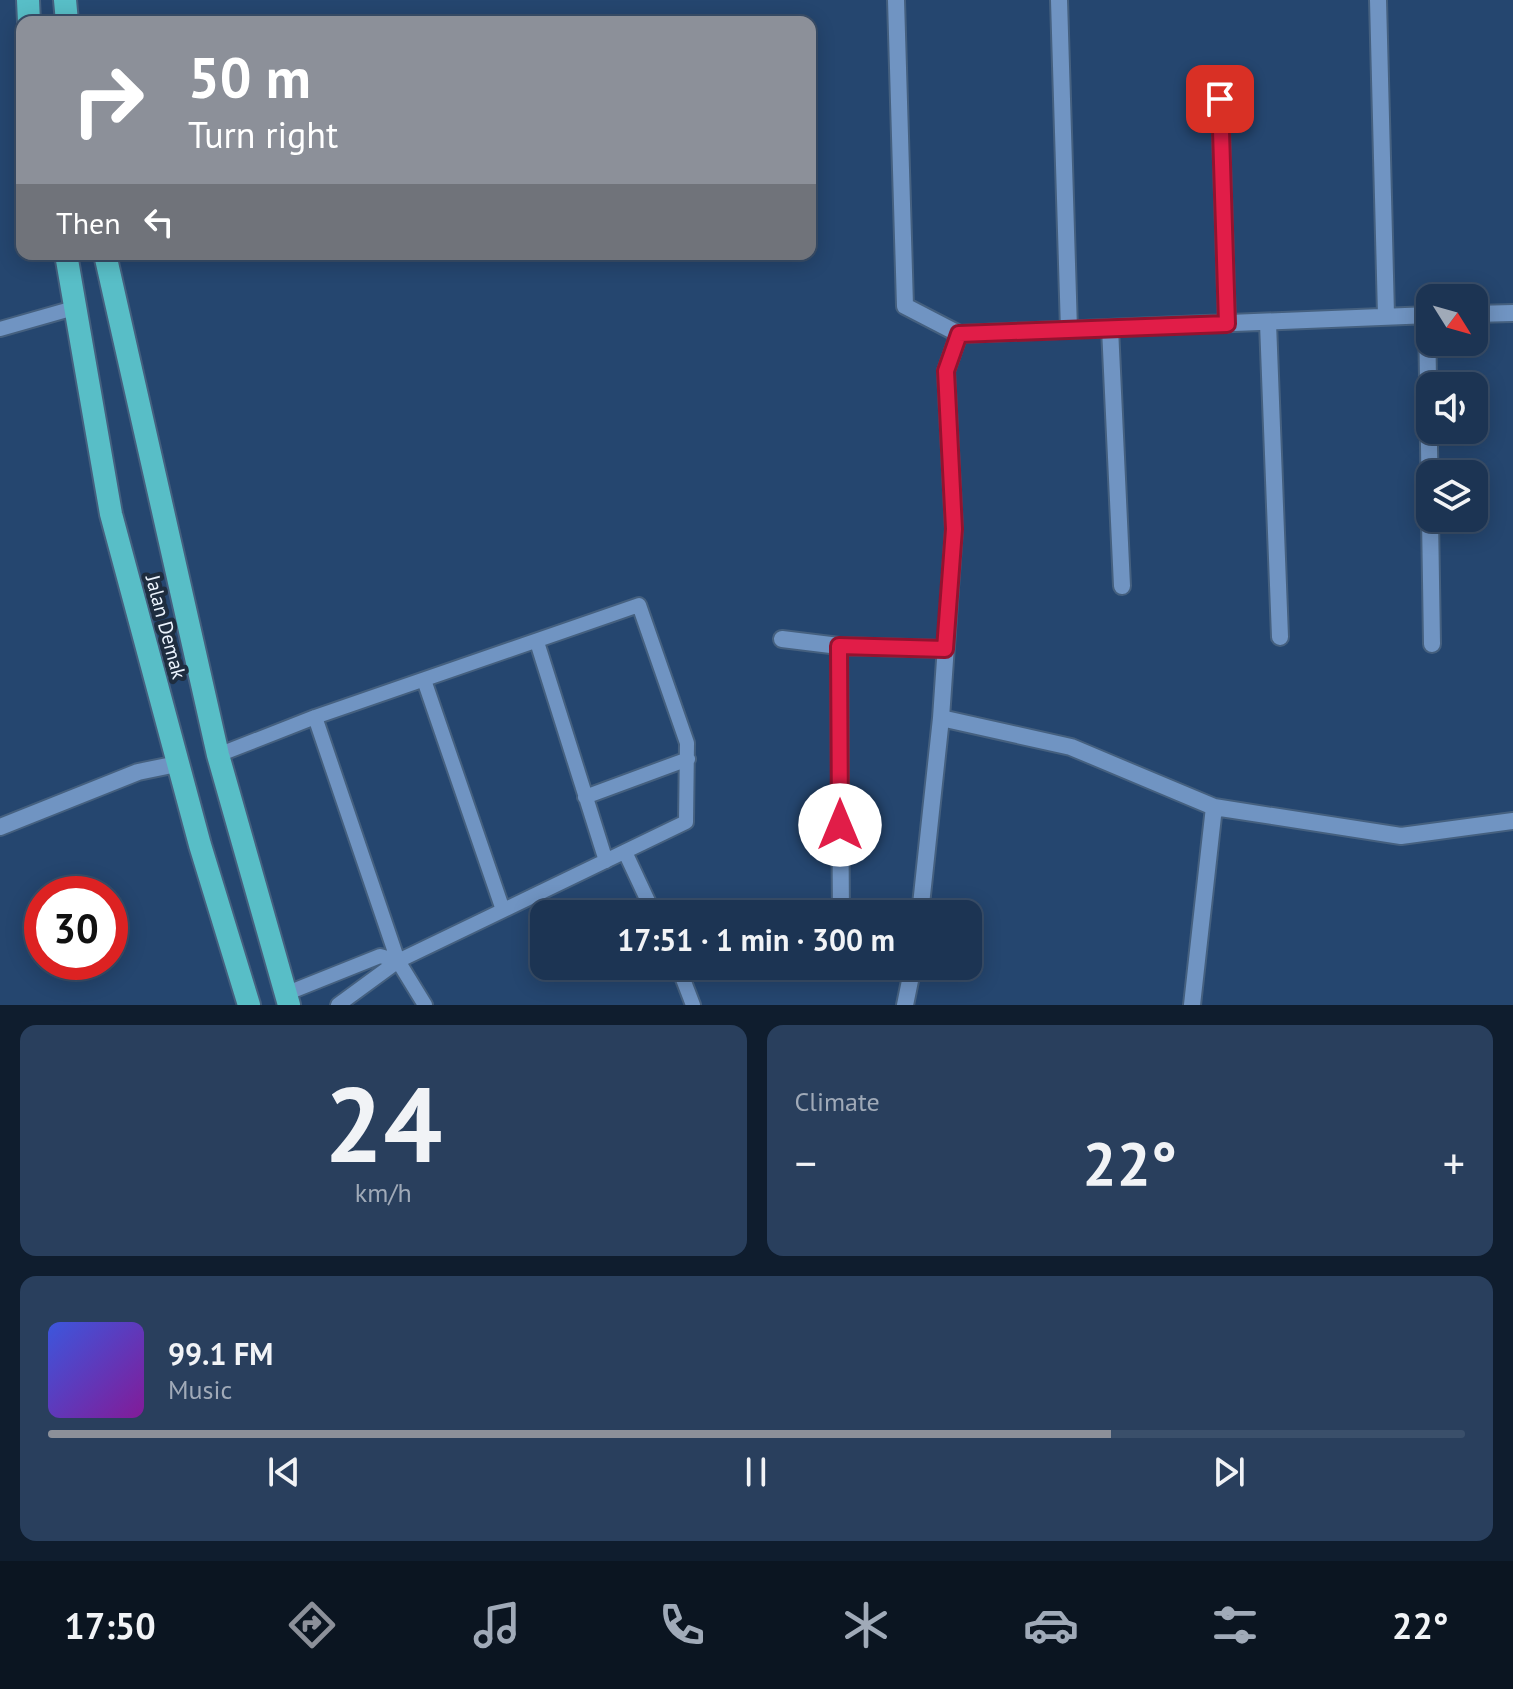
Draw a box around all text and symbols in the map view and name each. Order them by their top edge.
text: 50 m [188,41,311,113]
icon: right [56,48,160,152]
pin [1186,65,1254,133]
icon: arrive [1198,77,1242,121]
text: Turn right [188,111,338,158]
icon: left [137,200,181,244]
text: Then [56,203,121,242]
north arrow [1416,284,1488,356]
map controls [1416,284,1488,532]
button: sound [1416,372,1488,444]
button: layers [1416,460,1488,532]
street label: Jalan Demak [139,571,192,682]
position arrow [798,783,882,867]
speed limit sign: 30 [24,876,128,980]
text: 17:51 · 1 min · 300 m [617,920,895,959]
text: 24 [324,1056,442,1191]
text: Climate [795,1085,880,1118]
text: 22° [1083,1124,1177,1202]
text: − [795,1134,817,1191]
text: + [1443,1134,1465,1191]
text: km/h [355,1176,412,1209]
text: 99.1 FM [168,1334,273,1373]
text: Music [168,1373,232,1406]
icon: previous [262,1450,306,1494]
icon: pause [734,1450,778,1494]
icon: next [1207,1450,1251,1494]
icon: directions [284,1597,340,1653]
icon: music [469,1597,525,1653]
icon: phone [654,1597,710,1653]
icon: climate [838,1597,894,1653]
icon: car [1023,1597,1079,1653]
icon: filters [1207,1597,1263,1653]
text: 17:50 [64,1602,156,1649]
text: 22° [1392,1602,1449,1649]

